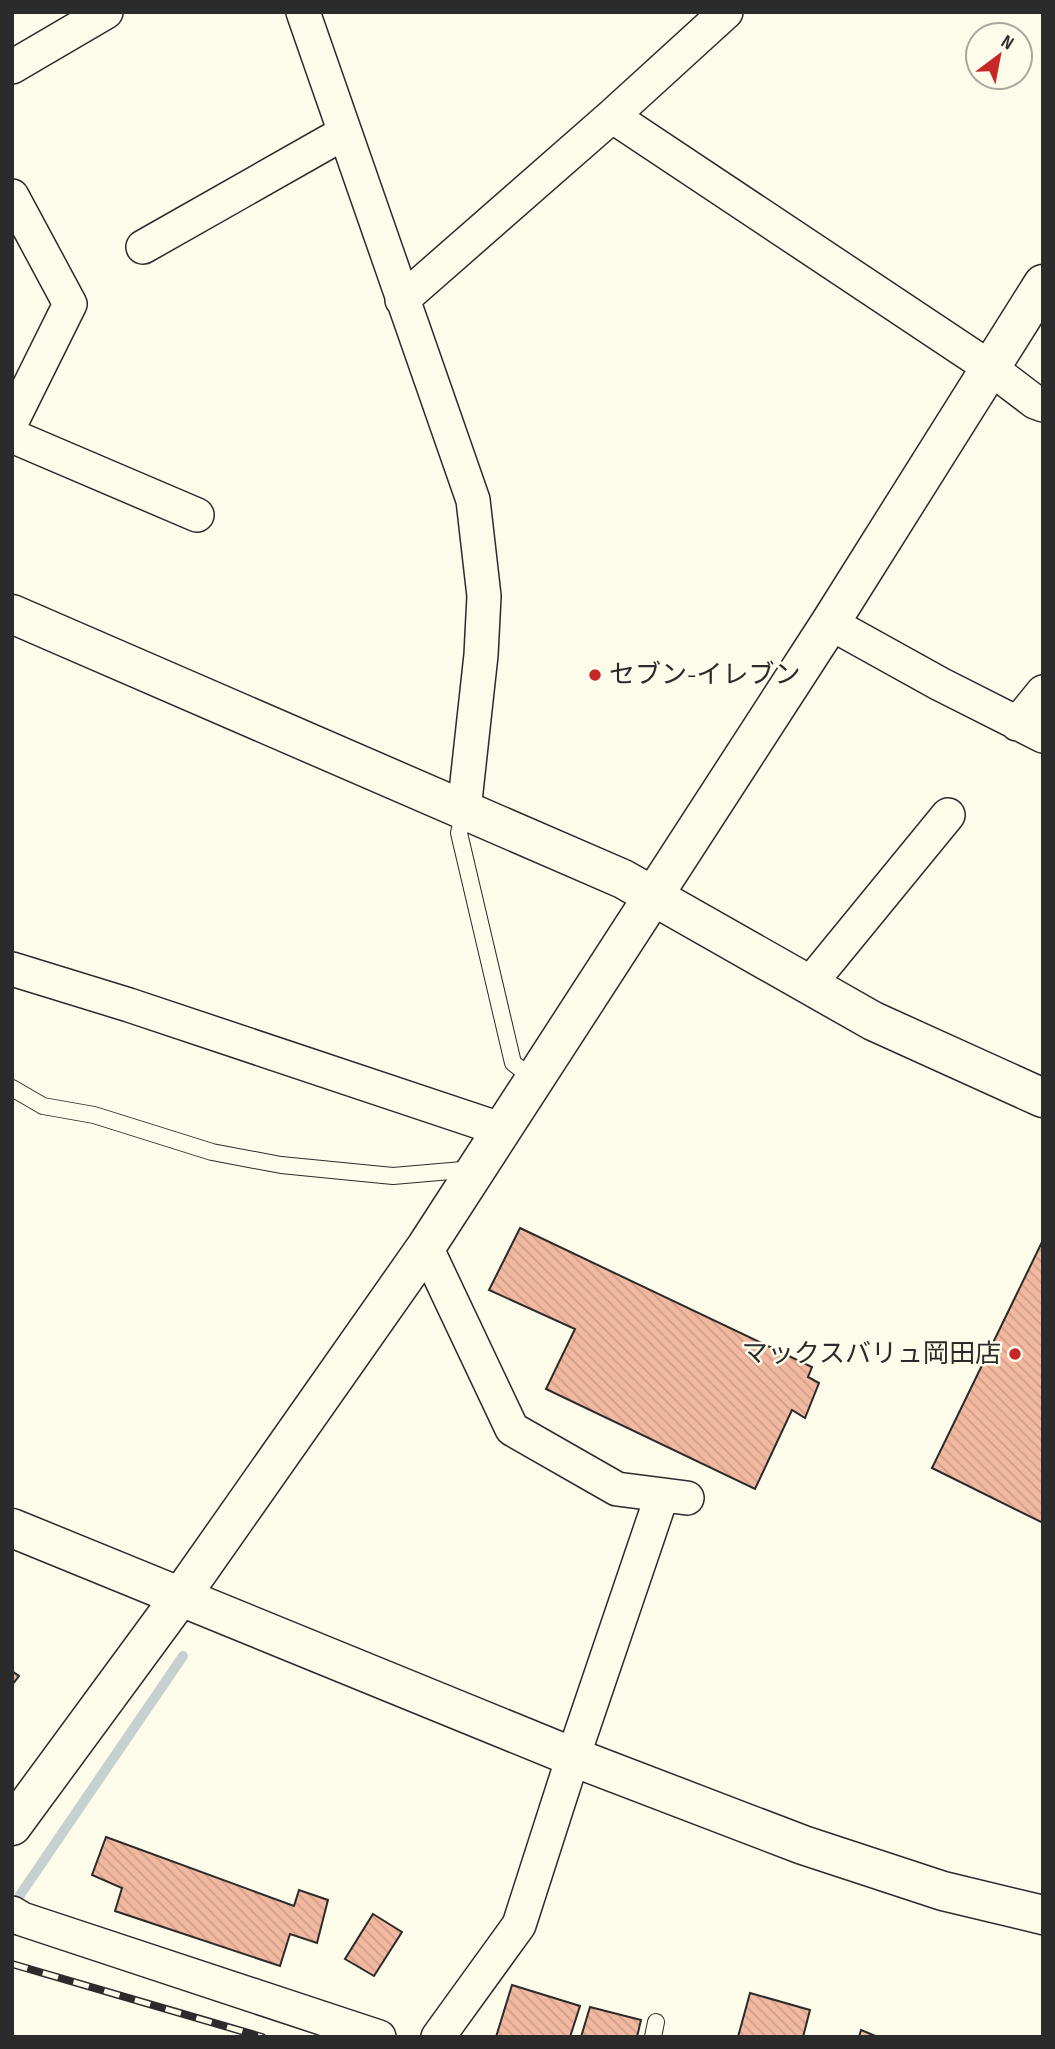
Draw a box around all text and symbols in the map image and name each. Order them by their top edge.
north arrow [964,21,1034,91]
text: N [997,30,1018,55]
place label: セブン-イレブン [609,660,801,691]
marker: セブン-イレブン [587,667,603,683]
place label: マックスバリュ岡田店 [742,1339,1001,1370]
marker: マックスバリュ岡田店 [1007,1346,1023,1362]

